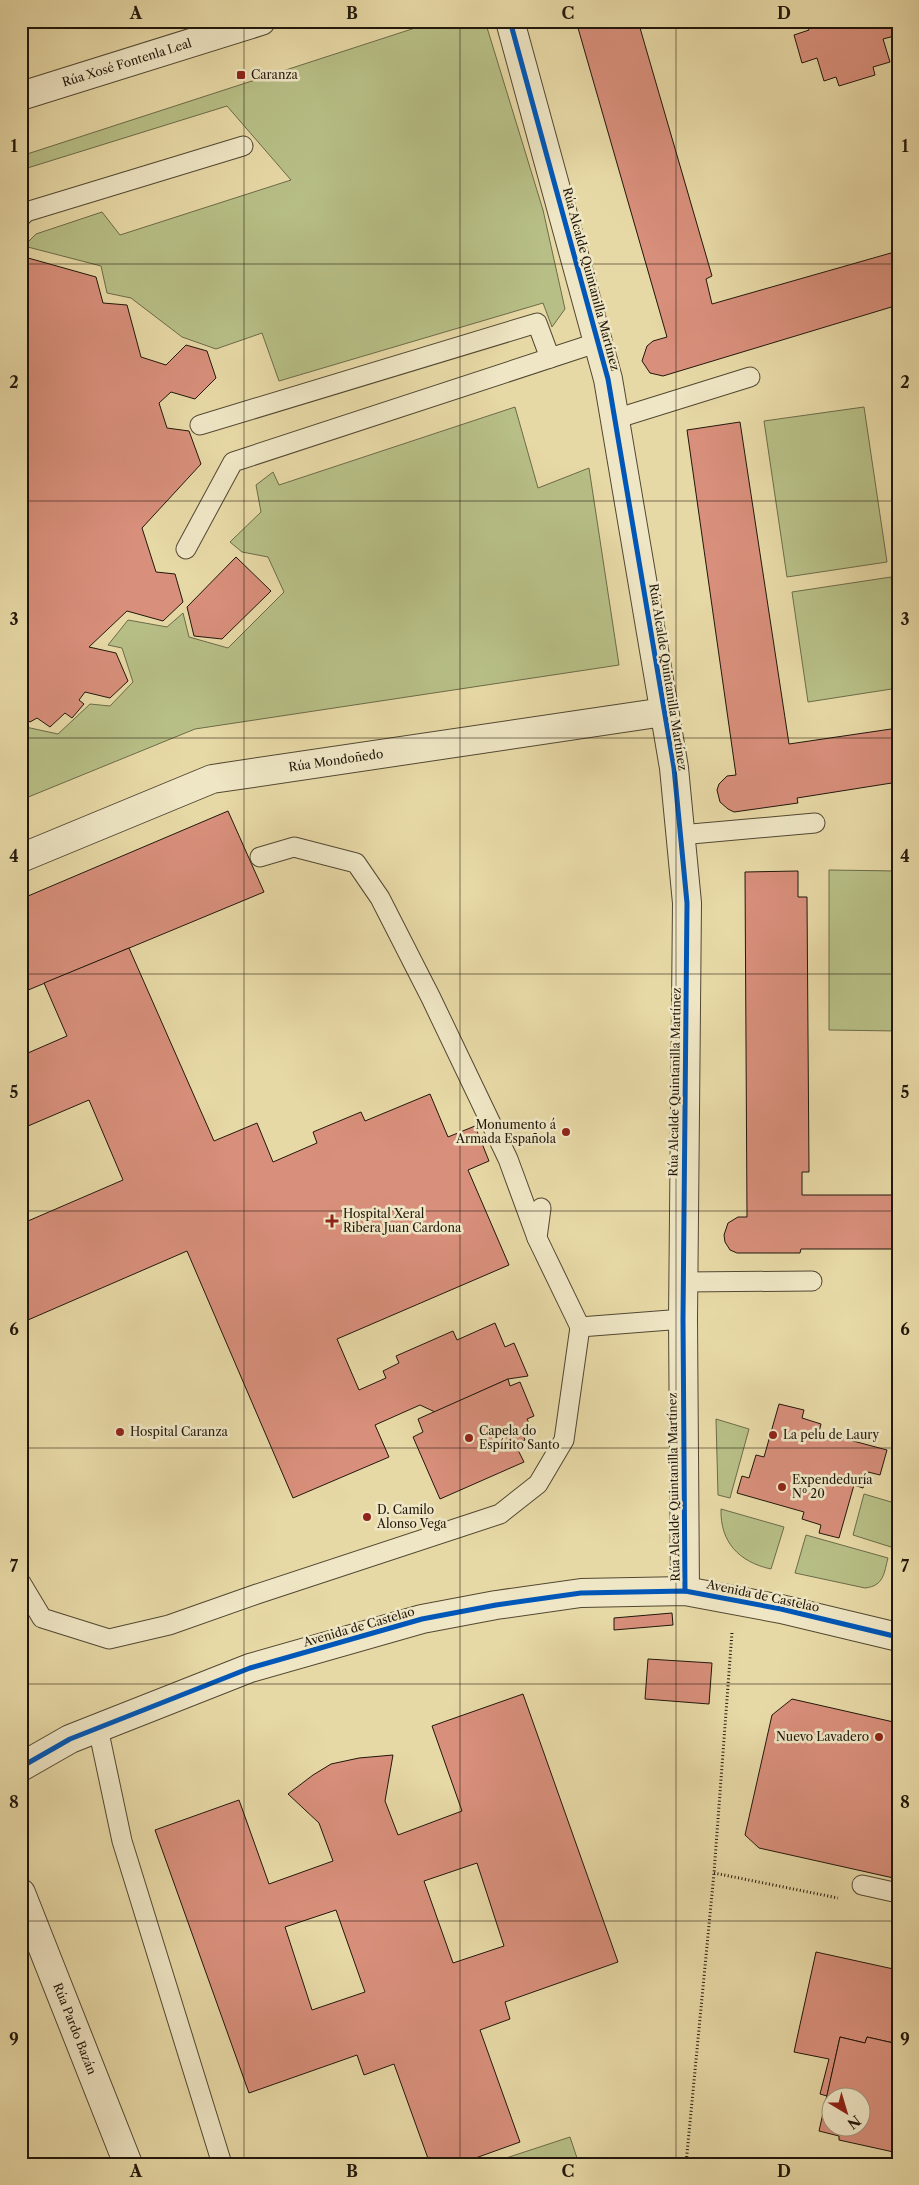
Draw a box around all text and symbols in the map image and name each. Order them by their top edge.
text: A [129,3,143,23]
text: B [346,3,358,23]
text: C [562,3,574,23]
text: D [777,3,791,23]
street label: Rúa Xosé Fontenla Leal [60,35,194,90]
place label: Caranza [251,67,299,82]
marker: Caranza [235,69,247,81]
text: 1 [10,136,18,156]
text: 1 [901,136,909,156]
street label: Rúa Alcalde Quintanilla Martínez [560,186,623,372]
text: 2 [9,372,19,392]
text: 2 [900,372,910,392]
street label: Rúa Alcalde Quintanilla Martínez [646,582,691,772]
text: 3 [9,609,19,629]
text: 3 [900,609,910,629]
street label: Rúa Mondoñedo [288,746,384,775]
text: 4 [9,846,19,866]
text: 4 [900,846,910,866]
street label: Rúa Alcalde Quintanilla Martínez [665,987,684,1177]
text: 5 [10,1082,19,1102]
text: 5 [901,1082,910,1102]
place label: Monumento á Armada Española [455,1117,557,1146]
marker: Monumento á Armada Española [560,1126,572,1138]
place label: Hospital Xeral Ribera Juan Cardona [343,1206,462,1235]
marker: Hospital Xeral Ribera Juan Cardona [325,1214,339,1228]
text: 6 [9,1319,19,1339]
text: 6 [900,1319,910,1339]
street label: Rúa Alcalde Quintanilla Martínez [664,1392,683,1582]
place label: Capela do Espírito Santo [479,1423,560,1452]
place label: Hospital Caranza [130,1424,229,1439]
marker: Hospital Caranza [114,1426,126,1438]
place label: La pelu de Laury [783,1427,879,1442]
marker: La pelu de Laury [767,1429,779,1441]
marker: Capela do Espírito Santo [463,1432,475,1444]
place label: Expendeduría Nº 20 [792,1472,873,1501]
marker: Expendeduría Nº 20 [776,1481,788,1493]
place label: D. Camilo Alonso Vega [376,1502,447,1531]
marker: D. Camilo Alonso Vega [361,1511,373,1523]
text: 7 [10,1556,19,1576]
text: 7 [901,1556,910,1576]
street label: Avenida de Castelao [704,1576,821,1615]
street label: Avenida de Castelao [301,1603,416,1650]
place label: Nuevo Lavadero [776,1729,869,1744]
marker: Nuevo Lavadero [873,1731,885,1743]
text: 8 [9,1792,19,1812]
text: 8 [900,1792,910,1812]
street label: Rúa Pardo Bazán [50,1981,100,2077]
text: 9 [9,2029,19,2049]
text: 9 [900,2029,910,2049]
north arrow [822,2088,872,2138]
text: N [844,2111,864,2133]
text: A [129,2161,143,2181]
text: B [346,2161,358,2181]
text: C [562,2161,574,2181]
text: D [777,2161,791,2181]

